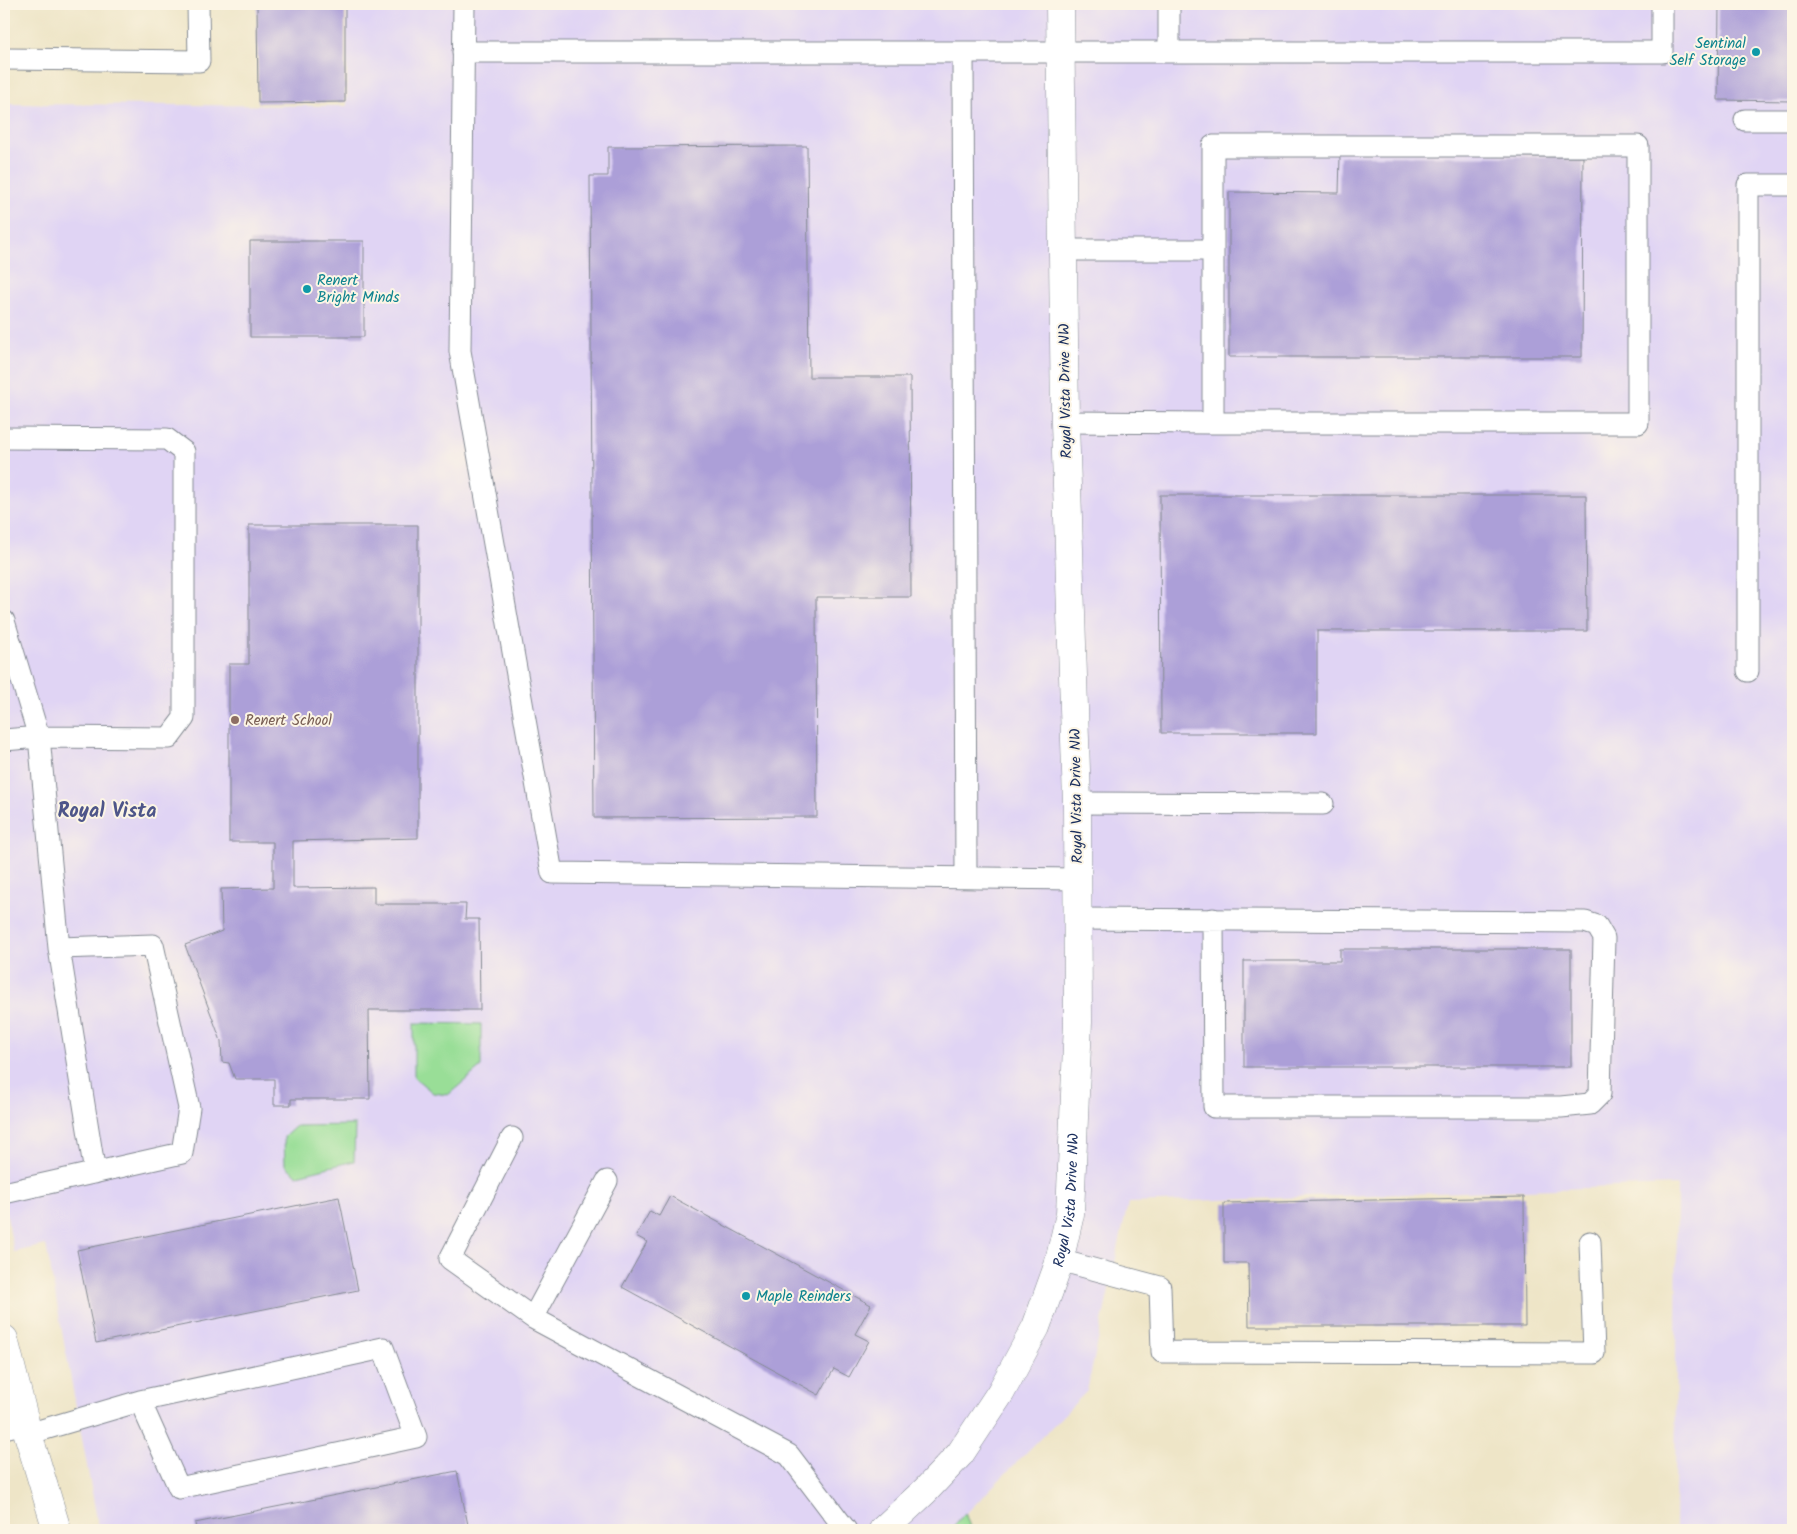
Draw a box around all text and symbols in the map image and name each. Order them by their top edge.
place label: Sentinal Self Storage [1670,32,1746,73]
marker: Sentinal Self Storage [1750,46,1762,58]
place label: Renert Bright Minds [317,269,400,310]
marker: Renert Bright Minds [301,283,313,295]
street label: Royal Vista Drive NW [1053,323,1079,459]
place label: Renert School [245,709,332,733]
marker: Renert School [229,714,241,726]
street label: Royal Vista Drive NW [1064,728,1090,864]
district label: Royal Vista [57,796,157,828]
street label: Royal Vista Drive NW [1047,1132,1086,1270]
place label: Maple Reinders [756,1285,852,1309]
marker: Maple Reinders [740,1290,752,1302]

